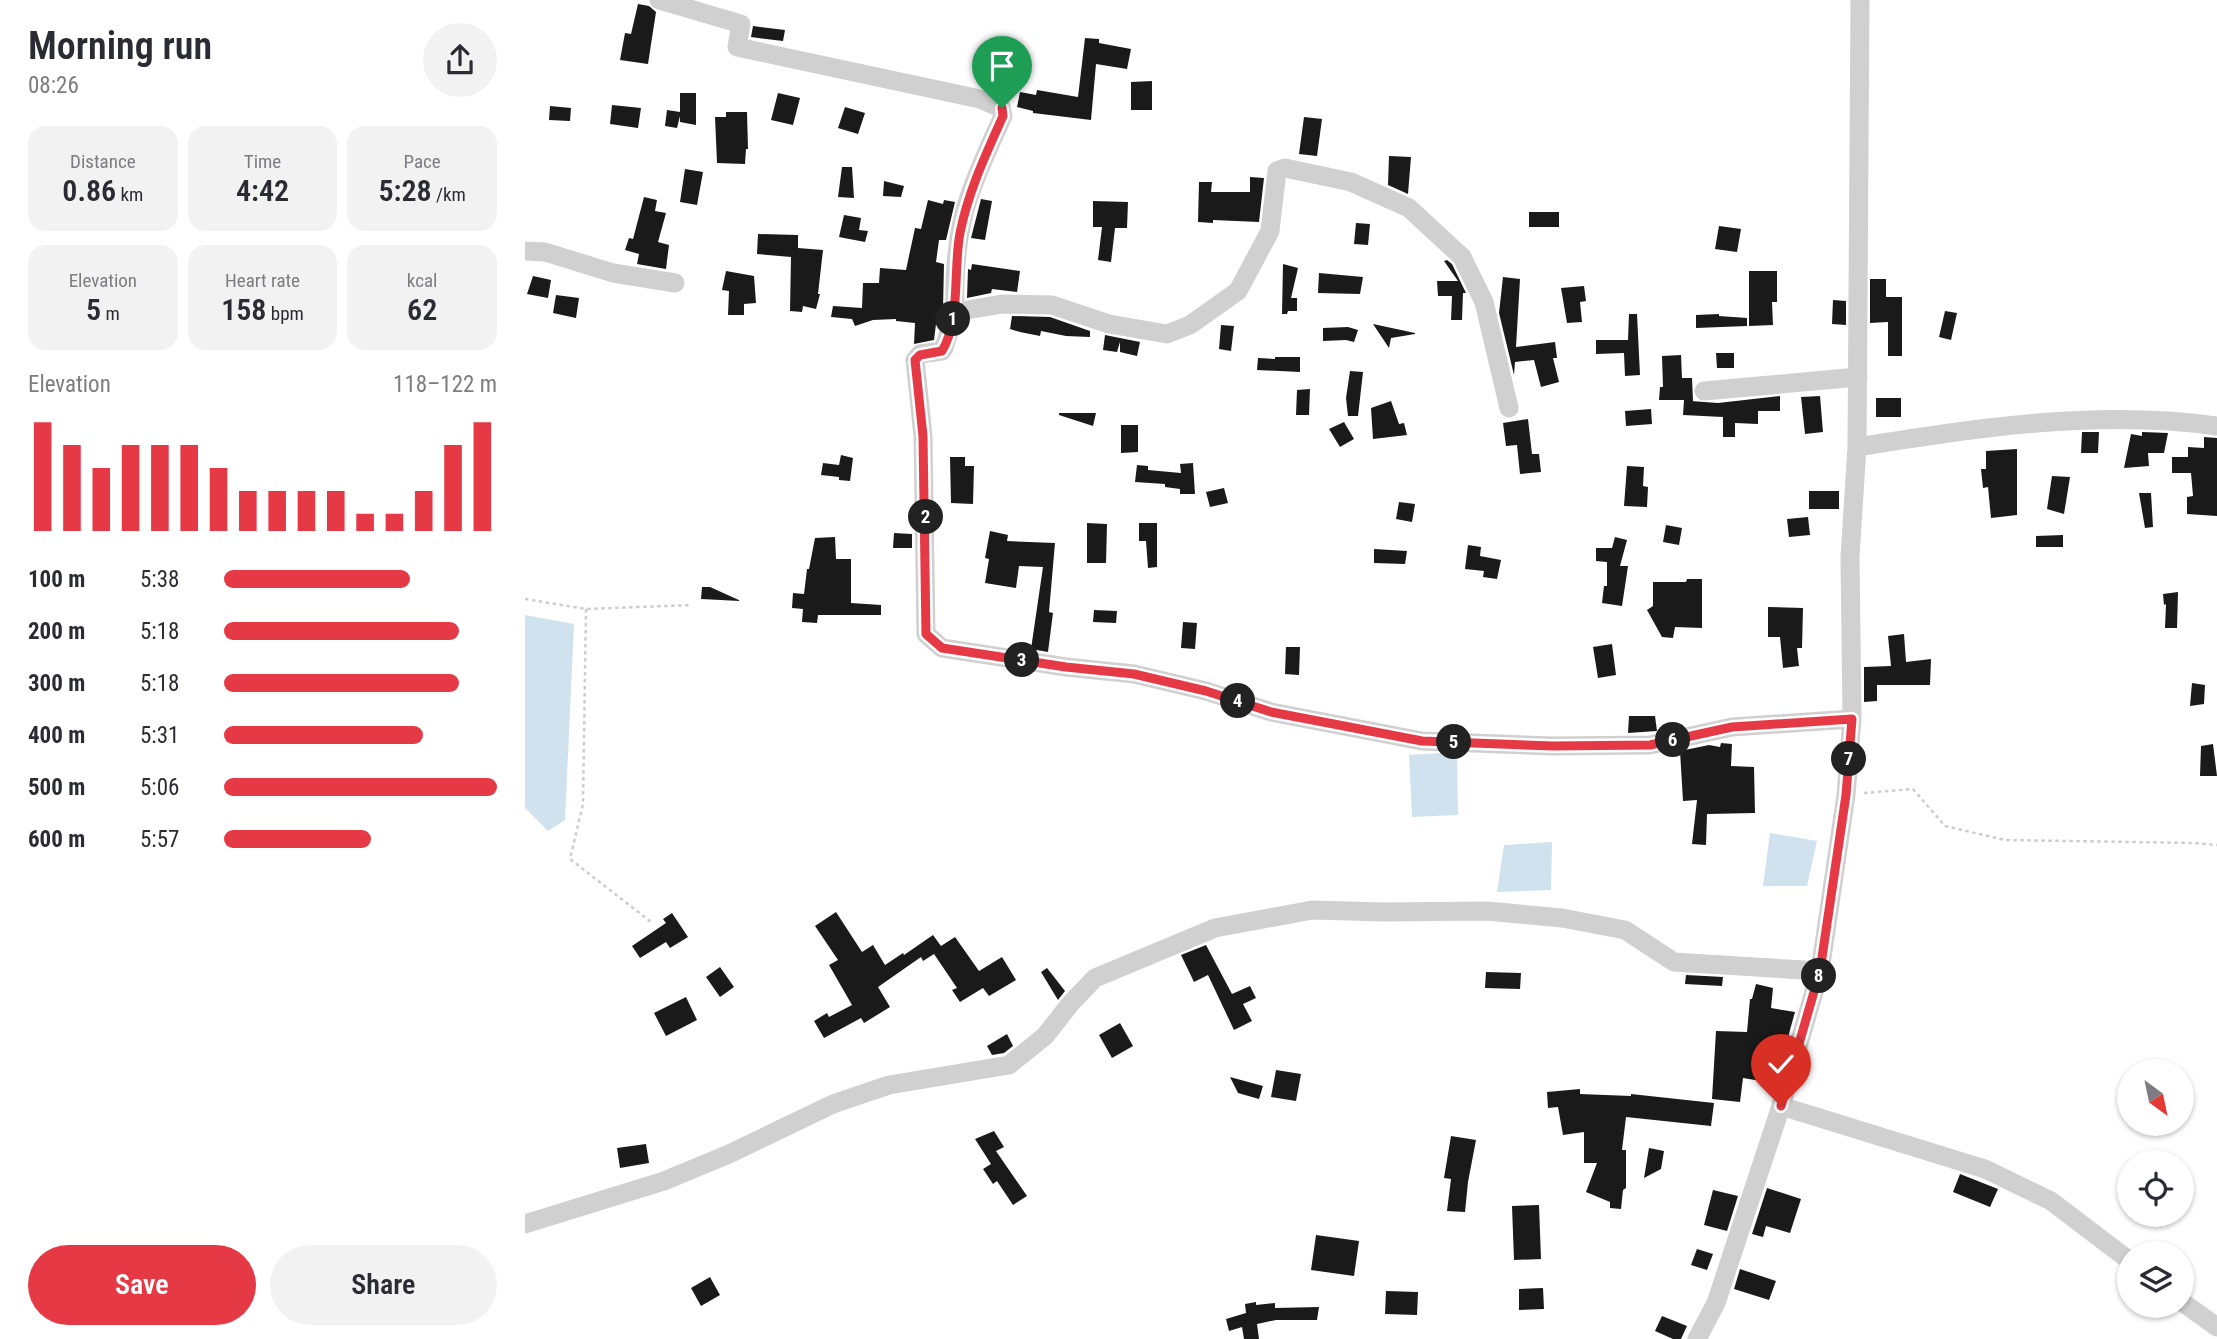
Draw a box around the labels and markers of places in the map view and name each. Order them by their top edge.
pin [972,36,1032,108]
pin: 1 [935,302,971,336]
pin: 2 [909,500,943,534]
pin: 3 [1005,642,1039,678]
pin: 4 [1221,684,1255,718]
pin: 6 [1655,722,1691,758]
pin: 5 [1437,724,1471,760]
pin: 7 [1831,742,1867,776]
pin: 8 [1801,958,1837,993]
pin [1751,1034,1811,1106]

